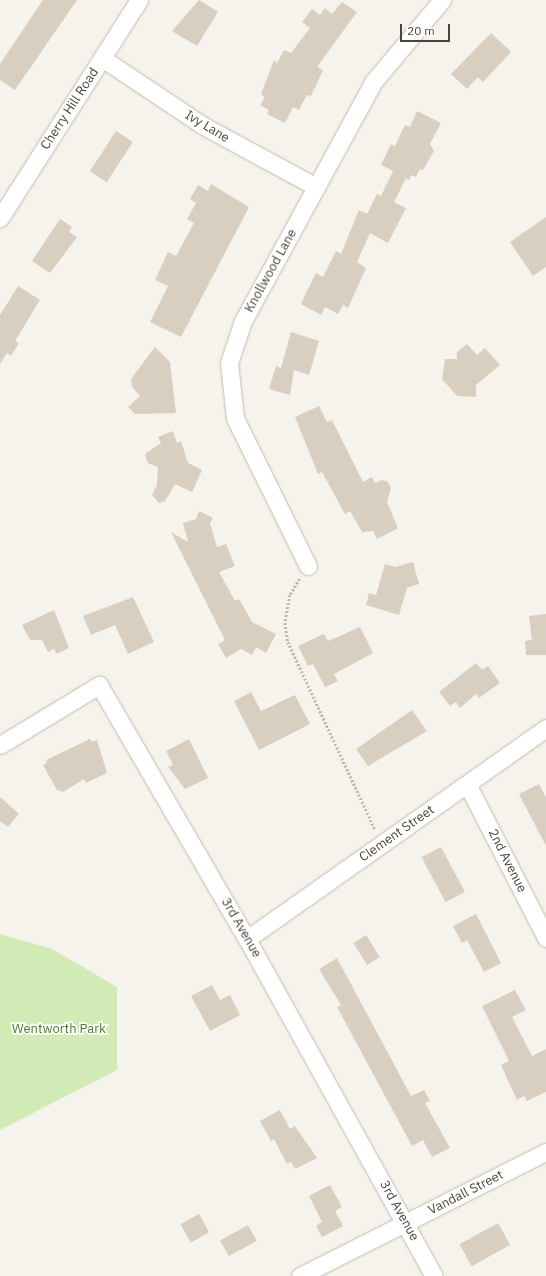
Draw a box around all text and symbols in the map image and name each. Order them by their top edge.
scale bar [402,16,452,42]
text: 20 m [407,23,435,38]
street label: Cherry Hill Road [38,65,102,153]
street label: Ivy Lane [182,108,232,146]
street label: Knollwood Lane [242,227,300,315]
street label: Clement Street [357,802,437,866]
street label: 2nd Avenue [484,827,530,895]
street label: 3rd Avenue [218,895,264,961]
park label: Wentworth Park [12,1021,106,1037]
street label: Vandall Street [426,1167,506,1219]
street label: 3rd Avenue [376,1178,422,1244]

